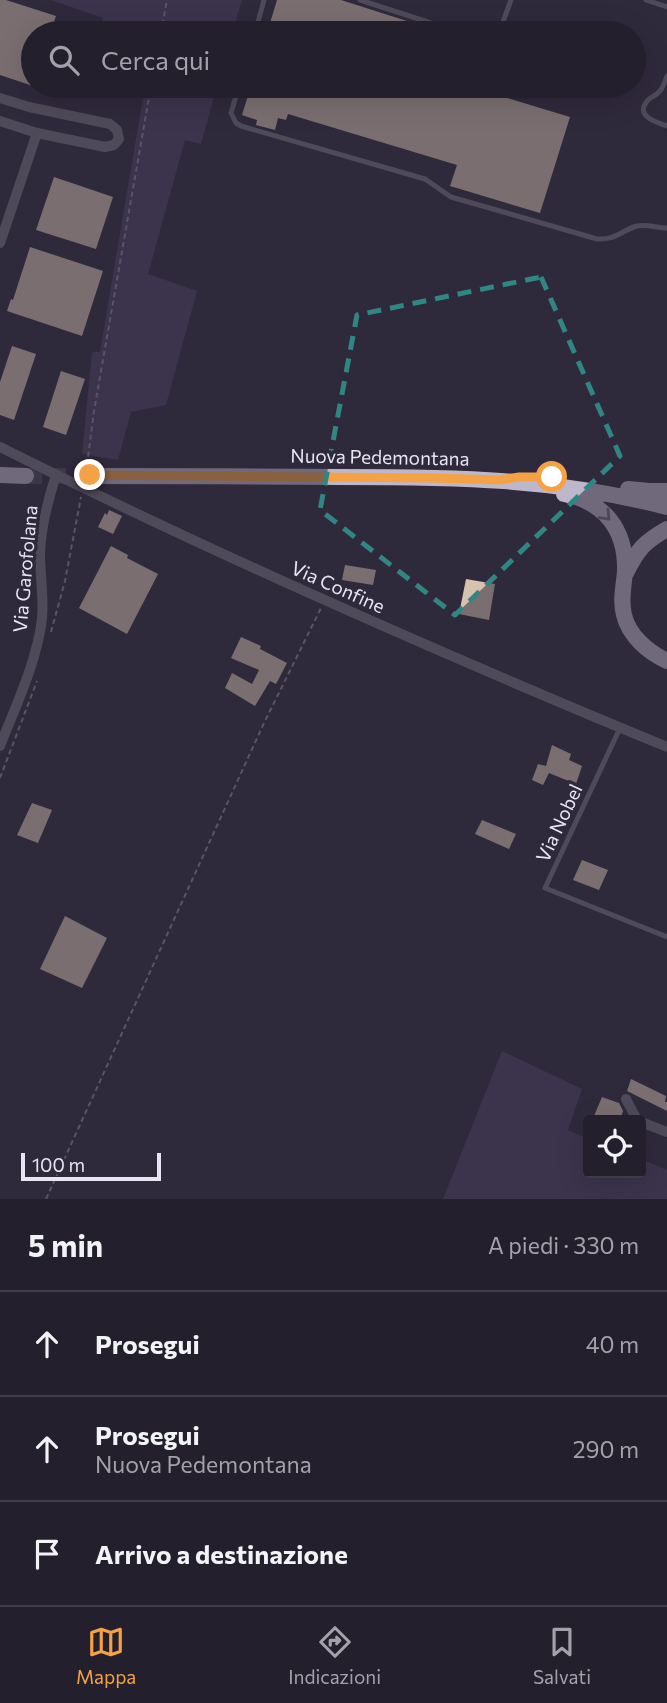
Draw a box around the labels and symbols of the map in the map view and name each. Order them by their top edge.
street label: Nuova Pedemontana [290,443,470,470]
route end [74,459,105,490]
route start [536,461,567,492]
street label: Via Garofolana [7,504,42,634]
one-way arrow [597,508,610,521]
street label: Via Confine [288,556,389,617]
street label: Via Nobel [531,780,587,865]
scale bar [21,1150,161,1182]

